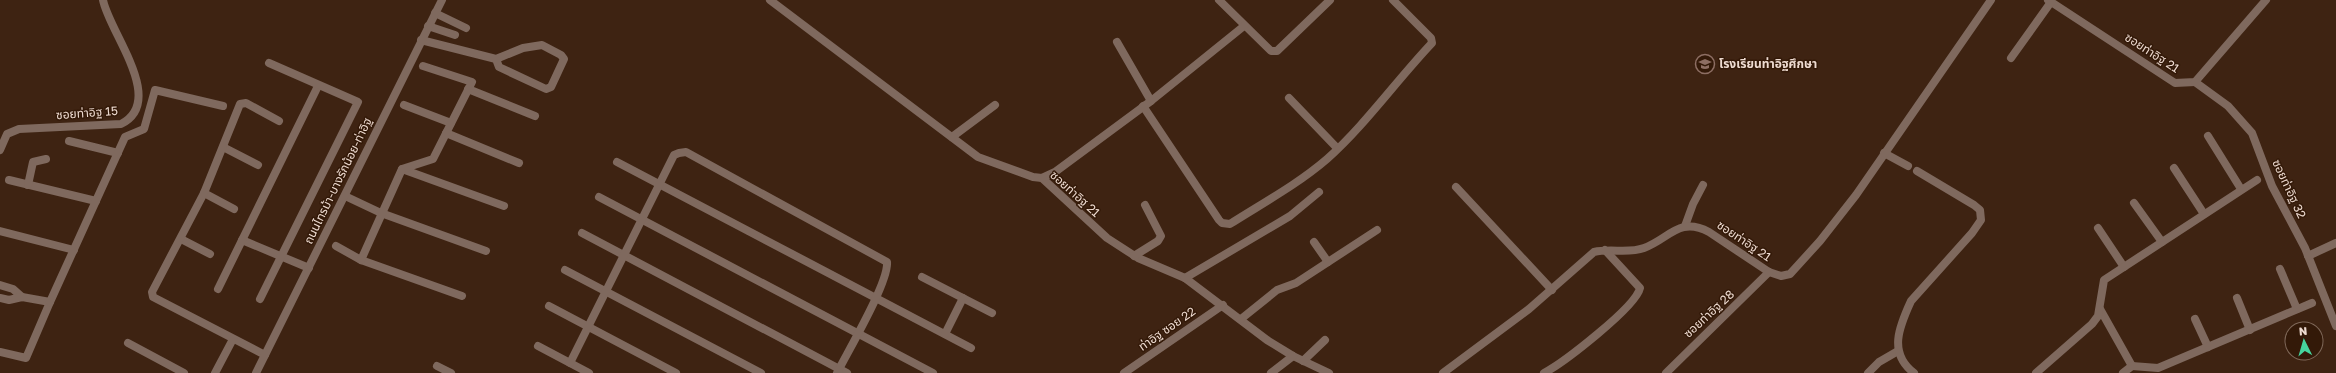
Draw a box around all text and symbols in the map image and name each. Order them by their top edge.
street label: ซอยท่าอิฐ 21 [2122,29,2183,76]
school or university icon: โรงเรียนท่าอิฐศึกษา [1694,53,1716,75]
place label: โรงเรียนท่าอิฐศึกษา [1719,56,1817,71]
street label: ซอยท่าอิฐ 15 [55,103,118,122]
street label: ถนนไทรม้า-บางรักน้อย-ท่าอิฐ [300,115,375,246]
street label: ซอยท่าอิฐ 32 [2269,157,2310,221]
street label: ซอยท่าอิฐ 21 [1047,167,1104,220]
street label: ซอยท่าอิฐ 21 [1714,217,1774,264]
street label: ซอยท่าอิฐ 28 [1680,286,1737,341]
street label: ท่าอิฐ ซอย 22 [1135,303,1198,354]
north arrow [2284,321,2324,361]
text: N [2298,324,2308,337]

